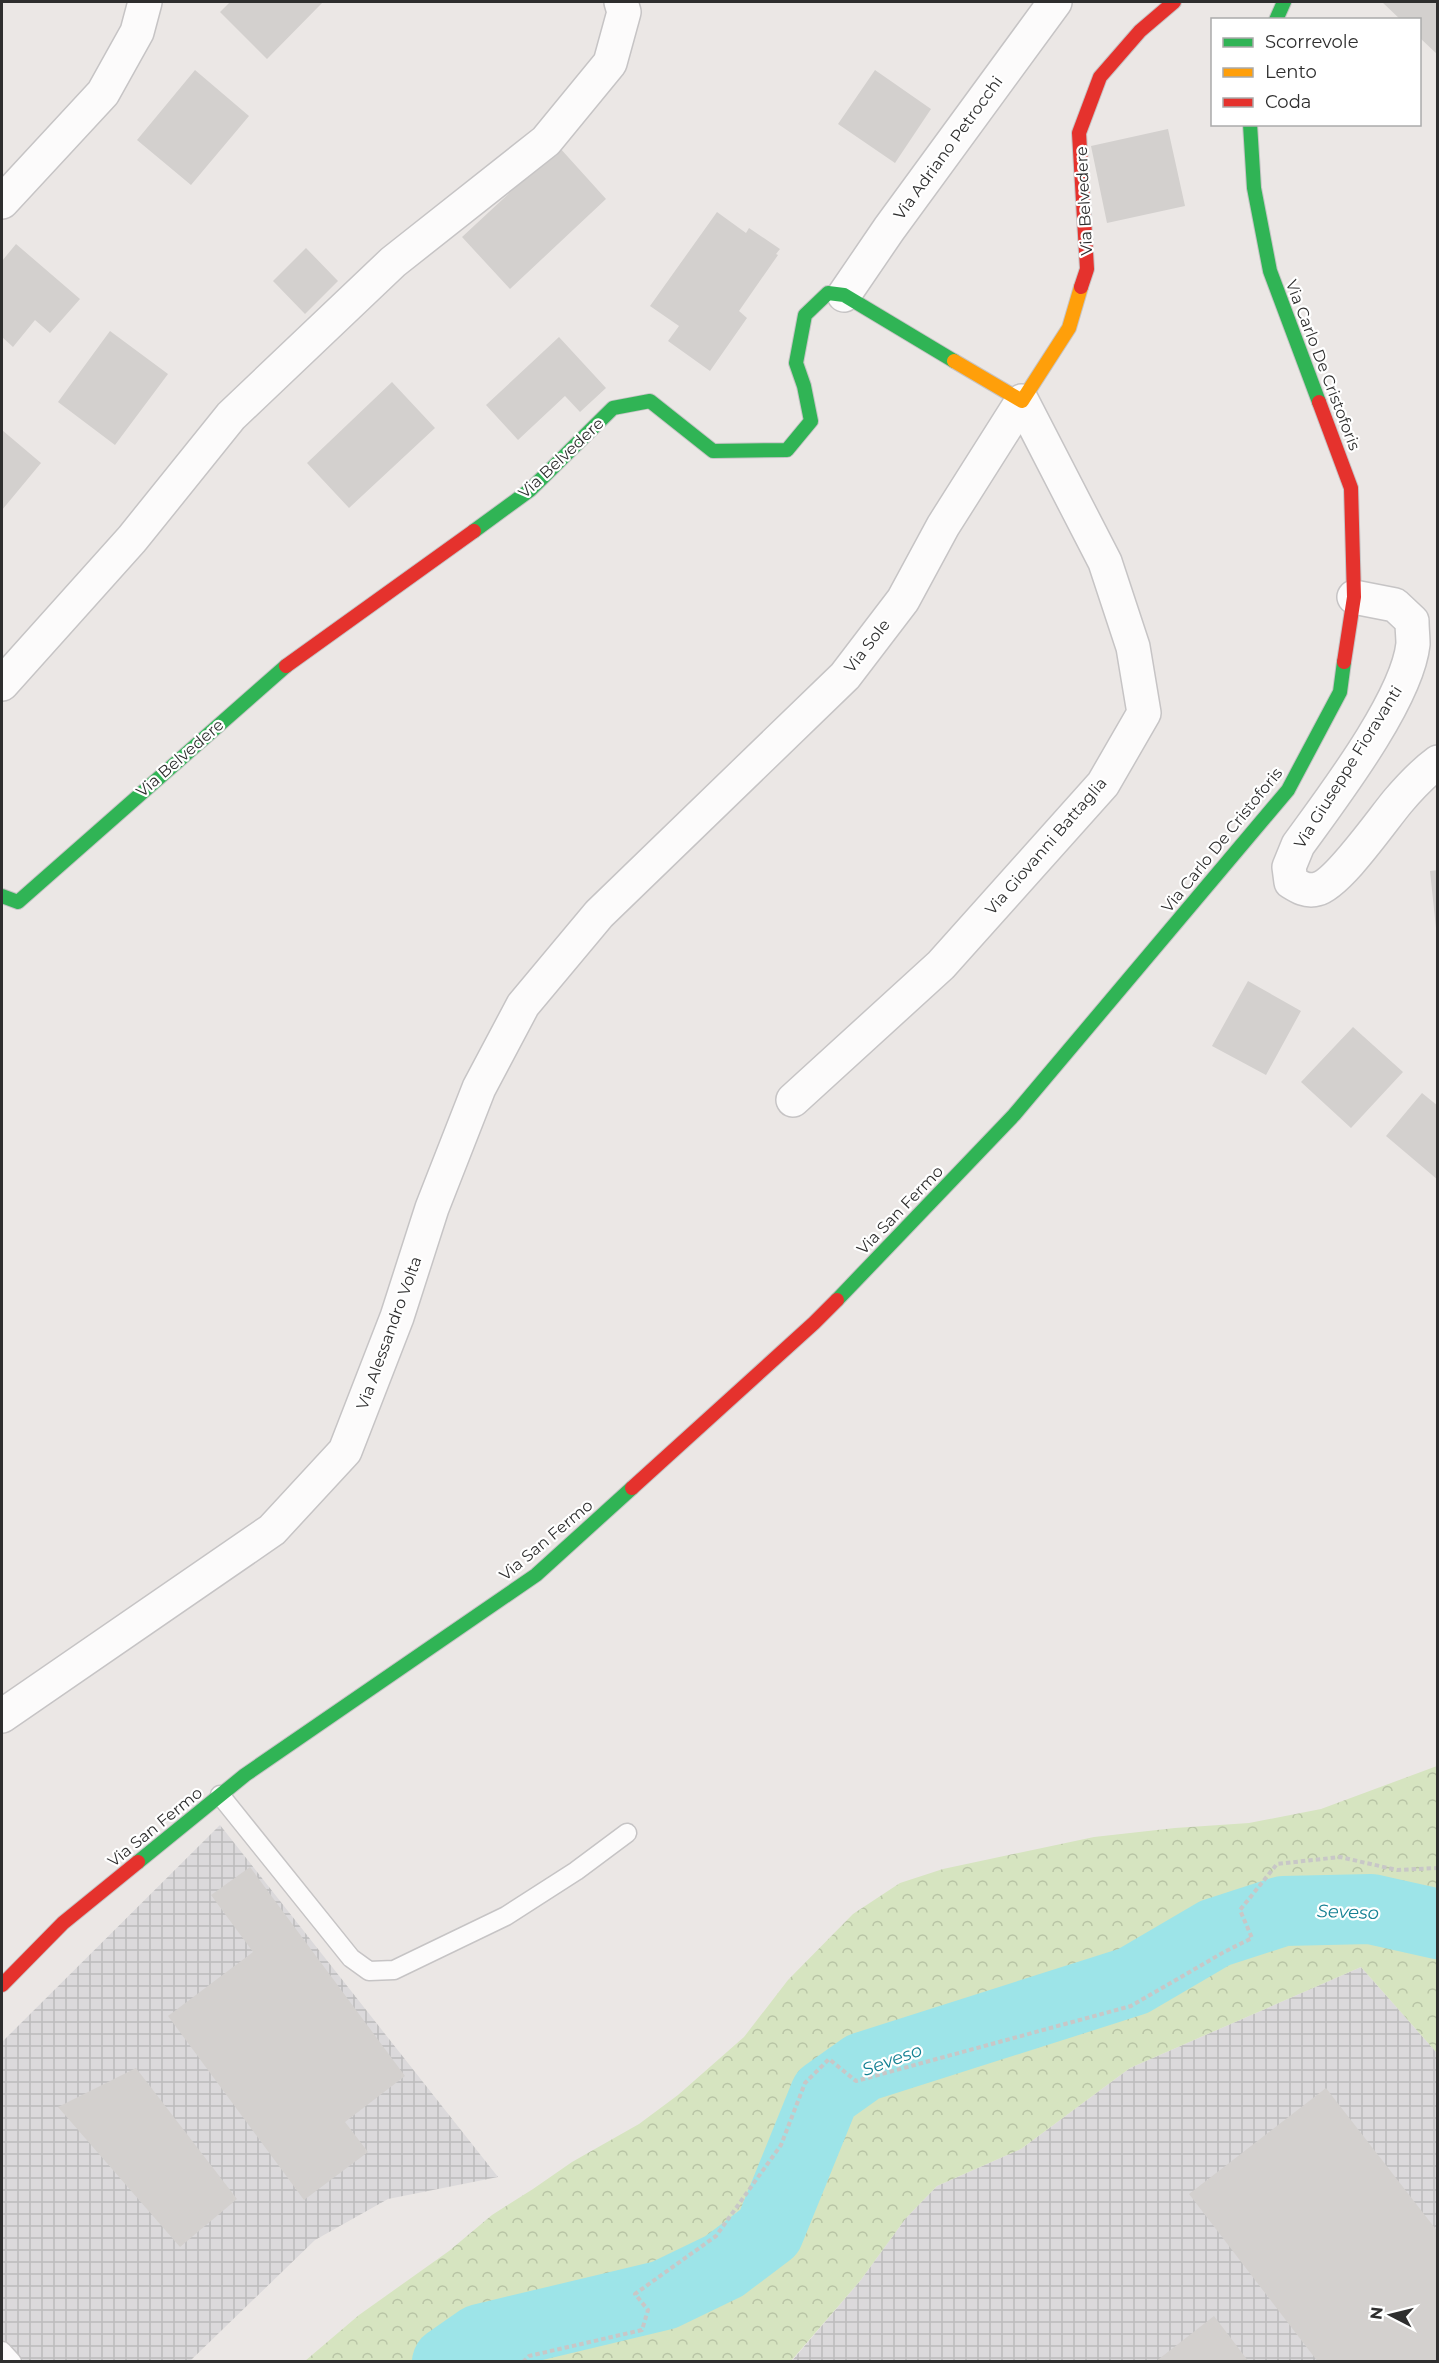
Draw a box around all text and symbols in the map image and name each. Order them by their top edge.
legend [1211,18,1421,126]
text: Scorrevole [1265,31,1359,53]
text: Lento [1265,61,1317,83]
street label: Via Adriano Petrocchi [890,73,1006,223]
text: Coda [1265,91,1311,113]
street label: Via Belvedere [1072,146,1096,256]
street label: Via Carlo De Cristoforis [1282,277,1364,453]
street label: Via Belvedere [515,414,607,502]
street label: Via Sole [840,615,894,677]
street label: Via Giuseppe Fioravanti [1290,682,1406,852]
street label: Via Belvedere [133,715,227,801]
street label: Via Carlo De Cristoforis [1158,764,1286,916]
street label: Via Giovanni Battaglia [981,773,1111,919]
street label: Via San Fermo [853,1162,947,1258]
street label: Via Alessandro Volta [352,1254,426,1412]
street label: Via San Fermo [495,1495,597,1585]
street label: Via San Fermo [104,1783,206,1871]
water label: Seveso [1317,1900,1379,1924]
water label: Seveso [859,2039,925,2081]
north arrow [1361,2285,1421,2345]
text: N [1366,2306,1387,2321]

